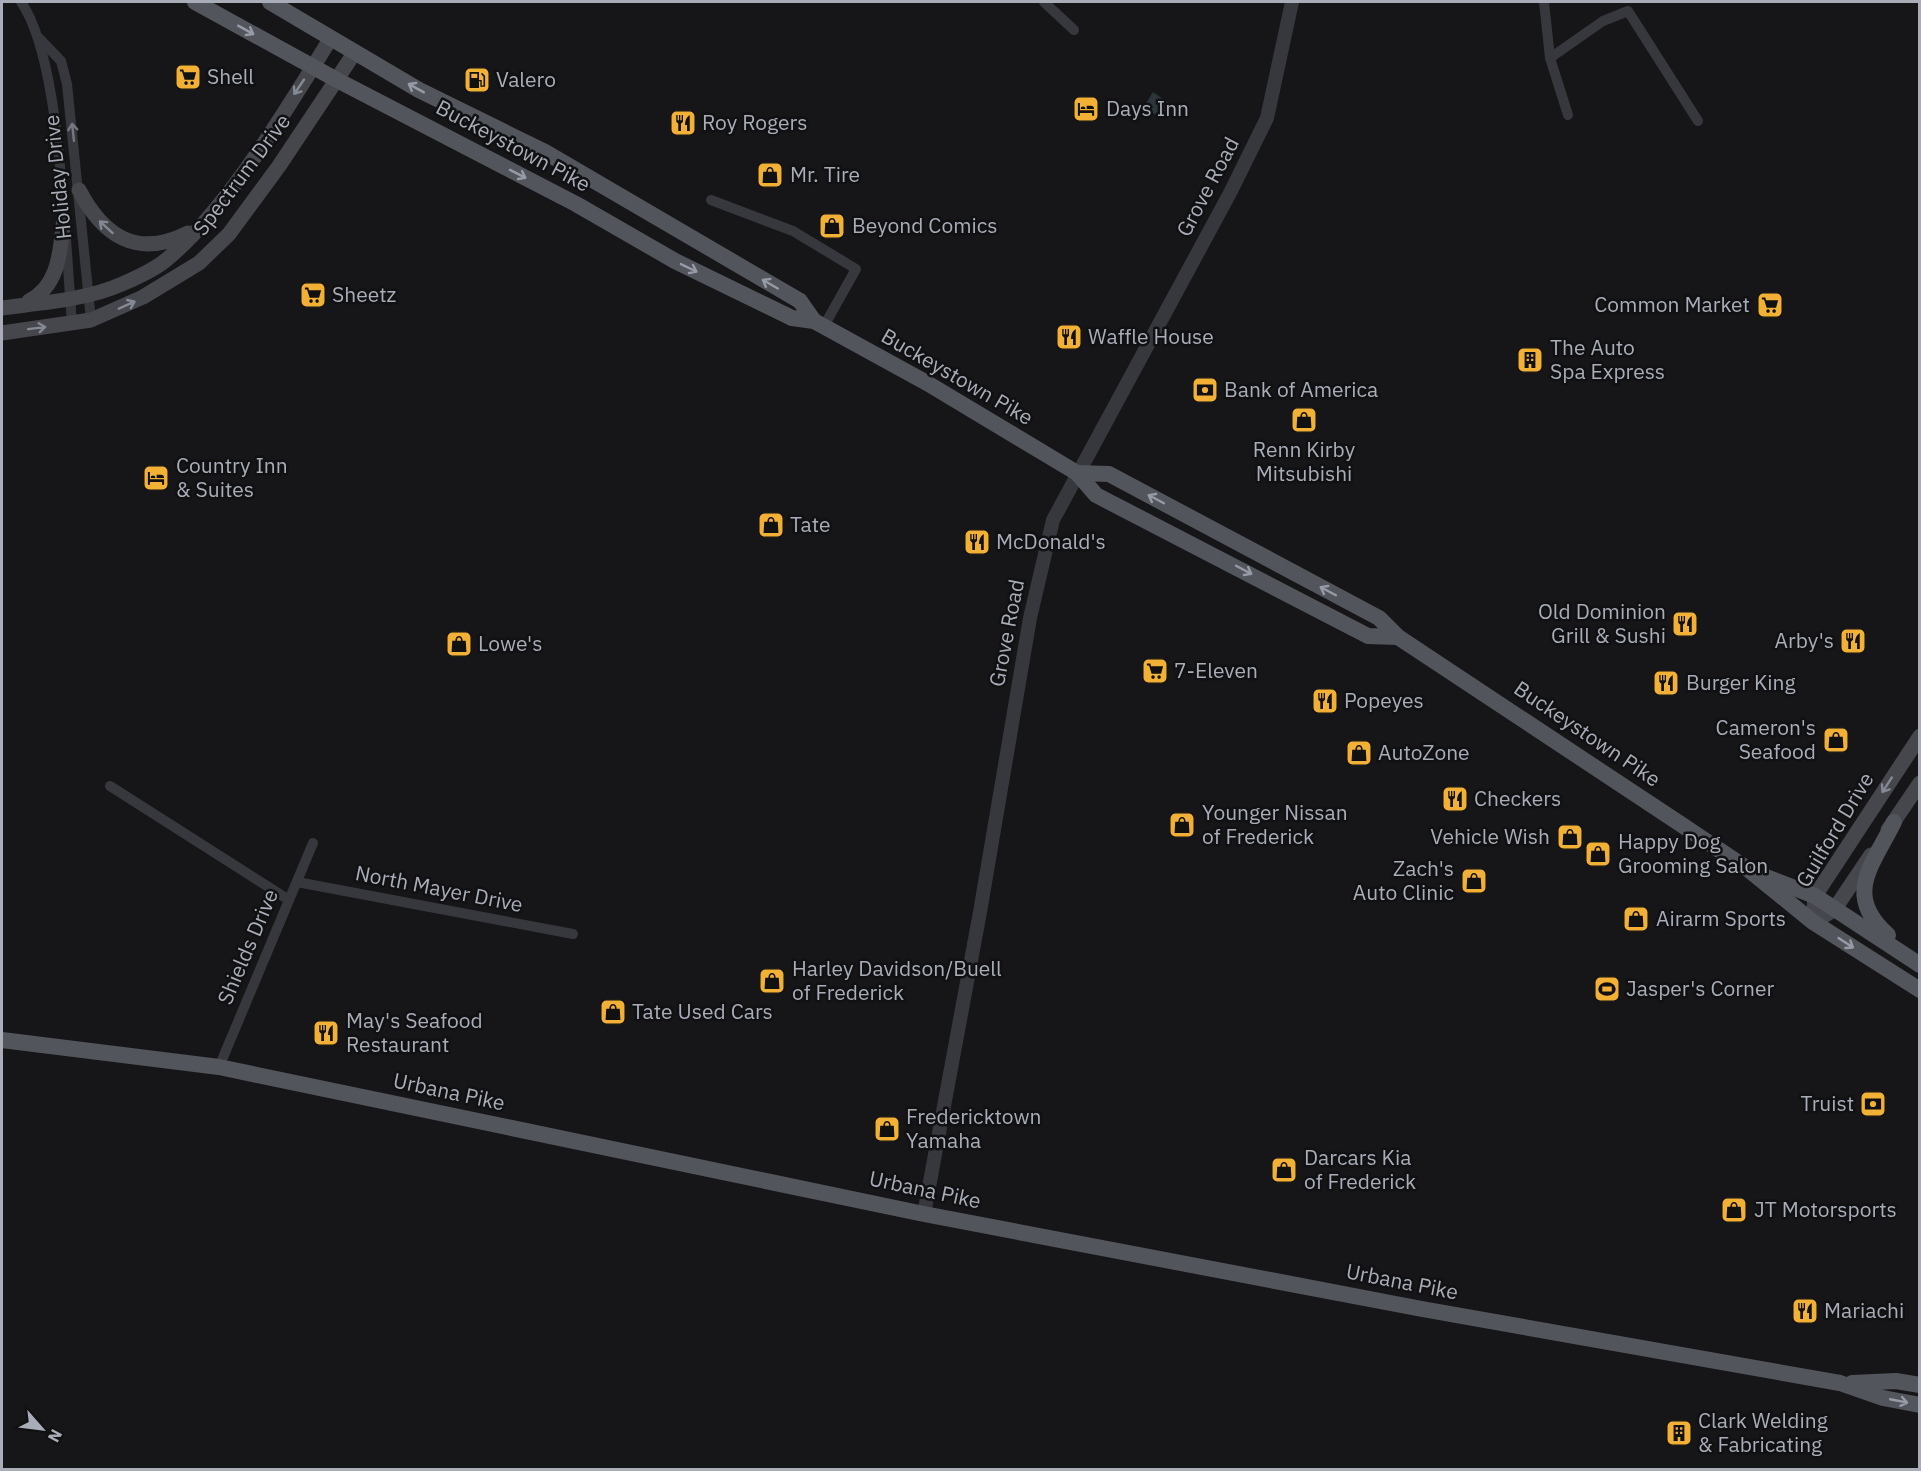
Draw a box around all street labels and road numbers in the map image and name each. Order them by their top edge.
street label: Buckeystown Pike [431,93,596,198]
street label: Spectrum Drive [186,108,296,241]
street label: Holiday Drive [37,113,77,241]
street label: Grove Road [1169,132,1245,241]
street label: Buckeystown Pike [876,321,1039,431]
street label: Grove Road [982,577,1030,689]
street label: Buckeystown Pike [1509,674,1666,793]
street label: Guilford Drive [1789,767,1879,892]
street label: North Mayer Drive [353,858,525,918]
street label: Shields Drive [210,885,284,1009]
street label: Urbana Pike [391,1066,508,1117]
street label: Urbana Pike [867,1164,984,1215]
street label: Urbana Pike [1344,1256,1461,1306]

